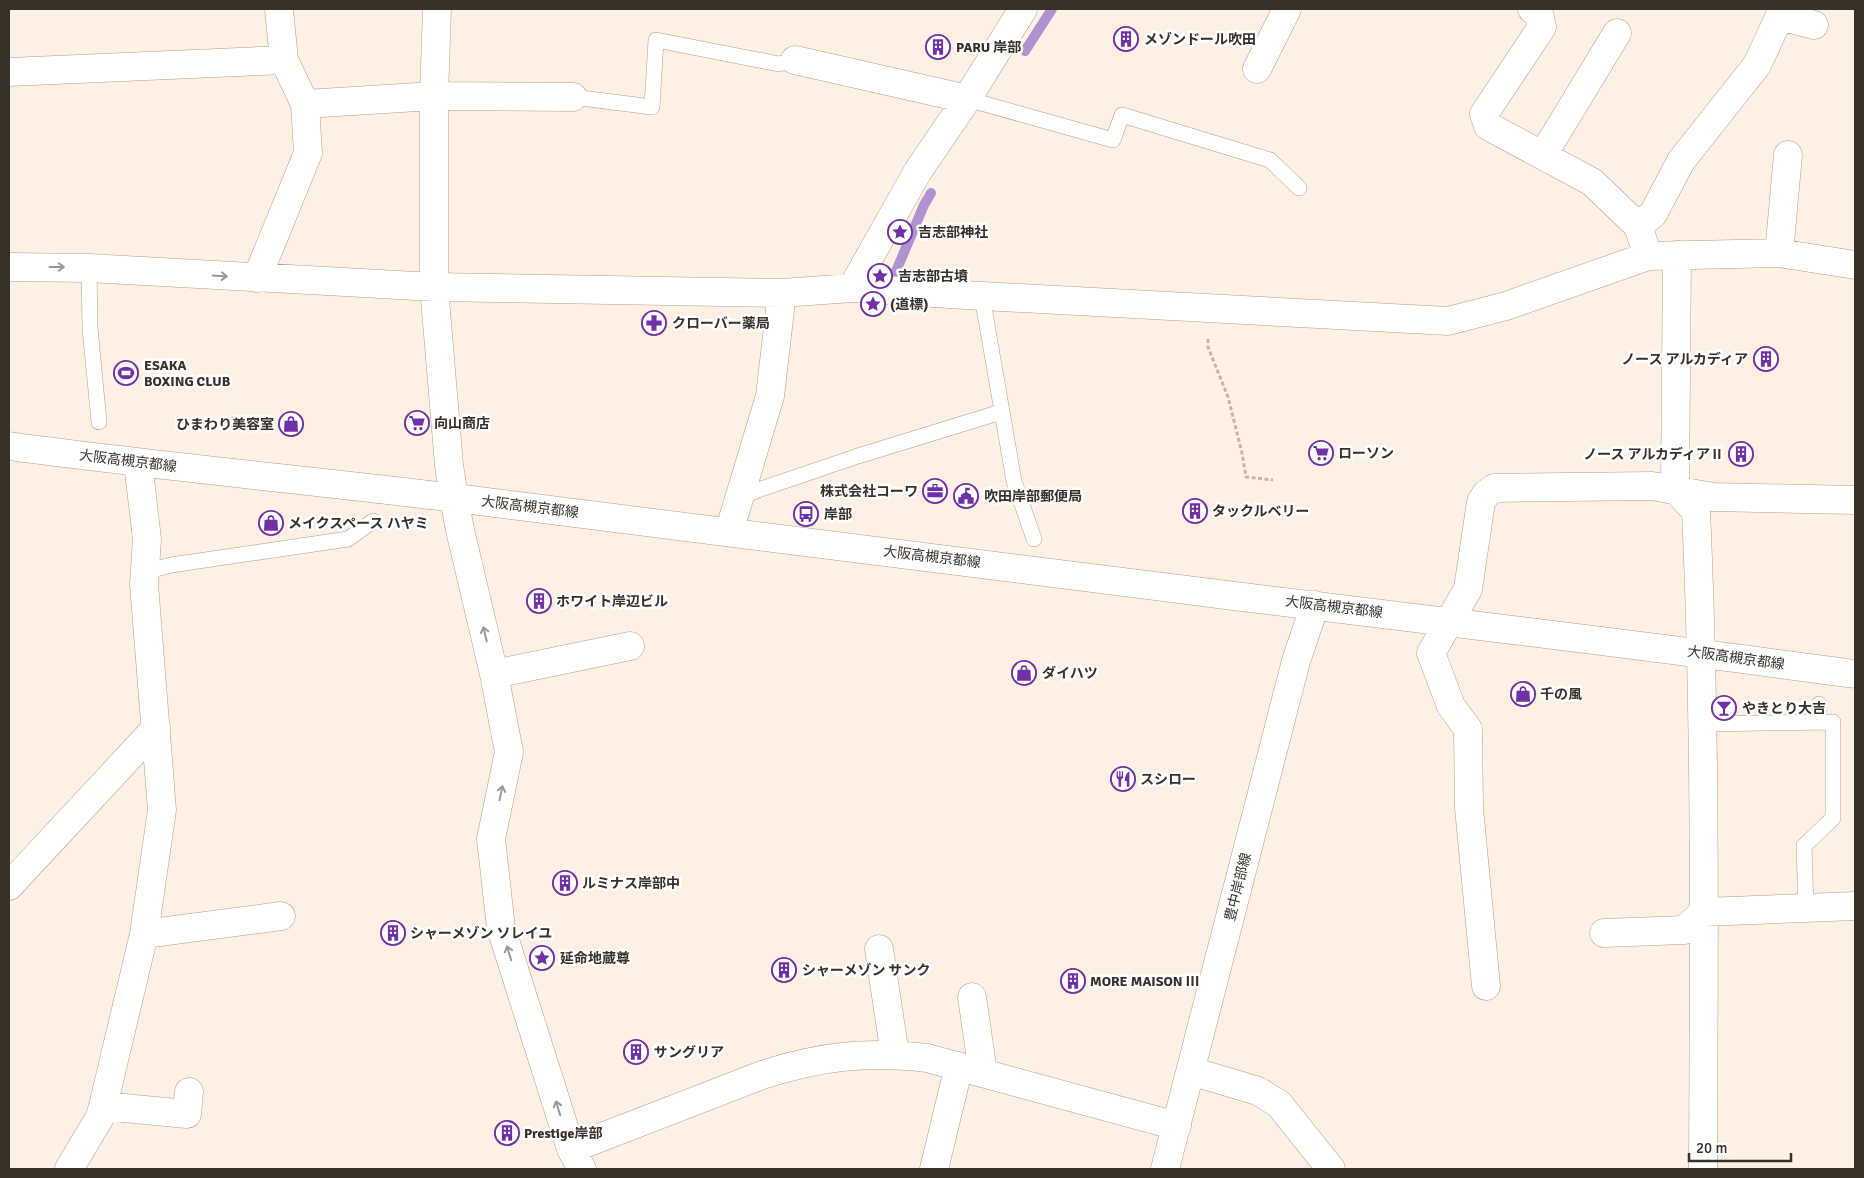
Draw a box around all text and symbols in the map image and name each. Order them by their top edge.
building icon: メゾンドール吹田 [1113,26,1139,52]
place label: メゾンドール吹田 [1144,31,1256,48]
building icon: PARU 岸部 [925,34,951,60]
place label: PARU 岸部 [956,39,1021,56]
place icon: 吉志部神社 [887,219,913,245]
place label: 吉志部神社 [918,224,988,241]
one-way arrow [49,262,65,272]
place icon: 吉志部古墳 [867,263,893,289]
place label: 吉志部古墳 [898,268,968,285]
one-way arrow [211,271,227,280]
place icon: (道標) [860,291,886,317]
place label: (道標) [890,296,929,313]
pharmacy icon: クローバー薬局 [641,310,667,336]
place label: クローバー薬局 [672,315,770,332]
building icon: ノース アルカディア [1753,346,1779,372]
place label: ノース アルカディア [1621,351,1748,368]
place label: ESAKA BOXING CLUB [144,357,231,390]
sports icon: ESAKA BOXING CLUB [113,360,139,386]
supermarket icon: 向山商店 [404,410,430,436]
shop icon: ひまわり美容室 [278,411,304,437]
place label: 向山商店 [434,415,490,432]
place label: ひまわり美容室 [176,416,274,433]
supermarket icon: ローソン [1308,440,1334,466]
building icon: ノース アルカディアⅡ [1728,441,1754,467]
place label: ローソン [1338,445,1394,462]
place label: ノース アルカディアⅡ [1583,446,1724,463]
street label: 大阪高槻京都線 [78,447,178,475]
office icon: 株式会社コーワ [922,478,948,504]
place label: 株式会社コーワ [820,483,918,500]
public building icon: 吹田岸部郵便局 [953,483,979,509]
place label: 吹田岸部郵便局 [984,488,1082,505]
street label: 大阪高槻京都線 [480,493,580,521]
building icon: タックルベリー [1182,498,1208,524]
bus stop icon: 岸部 [793,501,819,527]
place label: タックルベリー [1212,503,1310,520]
place label: 岸部 [824,506,852,523]
shop icon: メイクスペース ハヤミ [258,510,284,536]
place label: メイクスペース ハヤミ [288,515,429,532]
street label: 大阪高槻京都線 [882,543,982,571]
building icon: ホワイト岸辺ビル [526,588,552,614]
place label: ホワイト岸辺ビル [556,593,668,610]
street label: 大阪高槻京都線 [1284,593,1384,621]
one-way arrow [480,627,489,643]
street label: 大阪高槻京都線 [1686,643,1786,673]
shop icon: ダイハツ [1011,660,1037,686]
place label: ダイハツ [1042,665,1098,682]
shop icon: 千の風 [1510,681,1536,707]
place label: 千の風 [1540,686,1582,703]
bar icon: やきとり大吉 [1711,695,1737,721]
place label: やきとり大吉 [1742,700,1826,717]
restaurant icon: スシロー [1110,766,1136,792]
place label: スシロー [1140,771,1196,788]
one-way arrow [496,786,506,802]
street label: 豊中岸部線 [1221,851,1255,923]
building icon: ルミナス岸部中 [552,870,578,896]
place label: ルミナス岸部中 [582,875,680,892]
building icon: シャーメゾン ソレイユ [380,920,406,946]
place label: シャーメゾン ソレイユ [410,925,552,942]
one-way arrow [504,945,514,961]
place icon: 延命地蔵尊 [529,945,555,971]
place label: 延命地蔵尊 [560,950,630,967]
building icon: シャーメゾン サンク [771,957,797,983]
place label: シャーメゾン サンク [802,962,931,979]
building icon: MORE MAISON Ⅲ [1060,968,1086,994]
place label: MORE MAISON Ⅲ [1090,973,1200,990]
building icon: サングリア [623,1039,649,1065]
place label: サングリア [654,1044,724,1061]
one-way arrow [553,1101,562,1116]
building icon: Prestige岸部 [494,1120,520,1146]
place label: Prestige岸部 [524,1125,602,1142]
scale bar [1689,1130,1792,1162]
text: 20 m [1696,1139,1727,1157]

